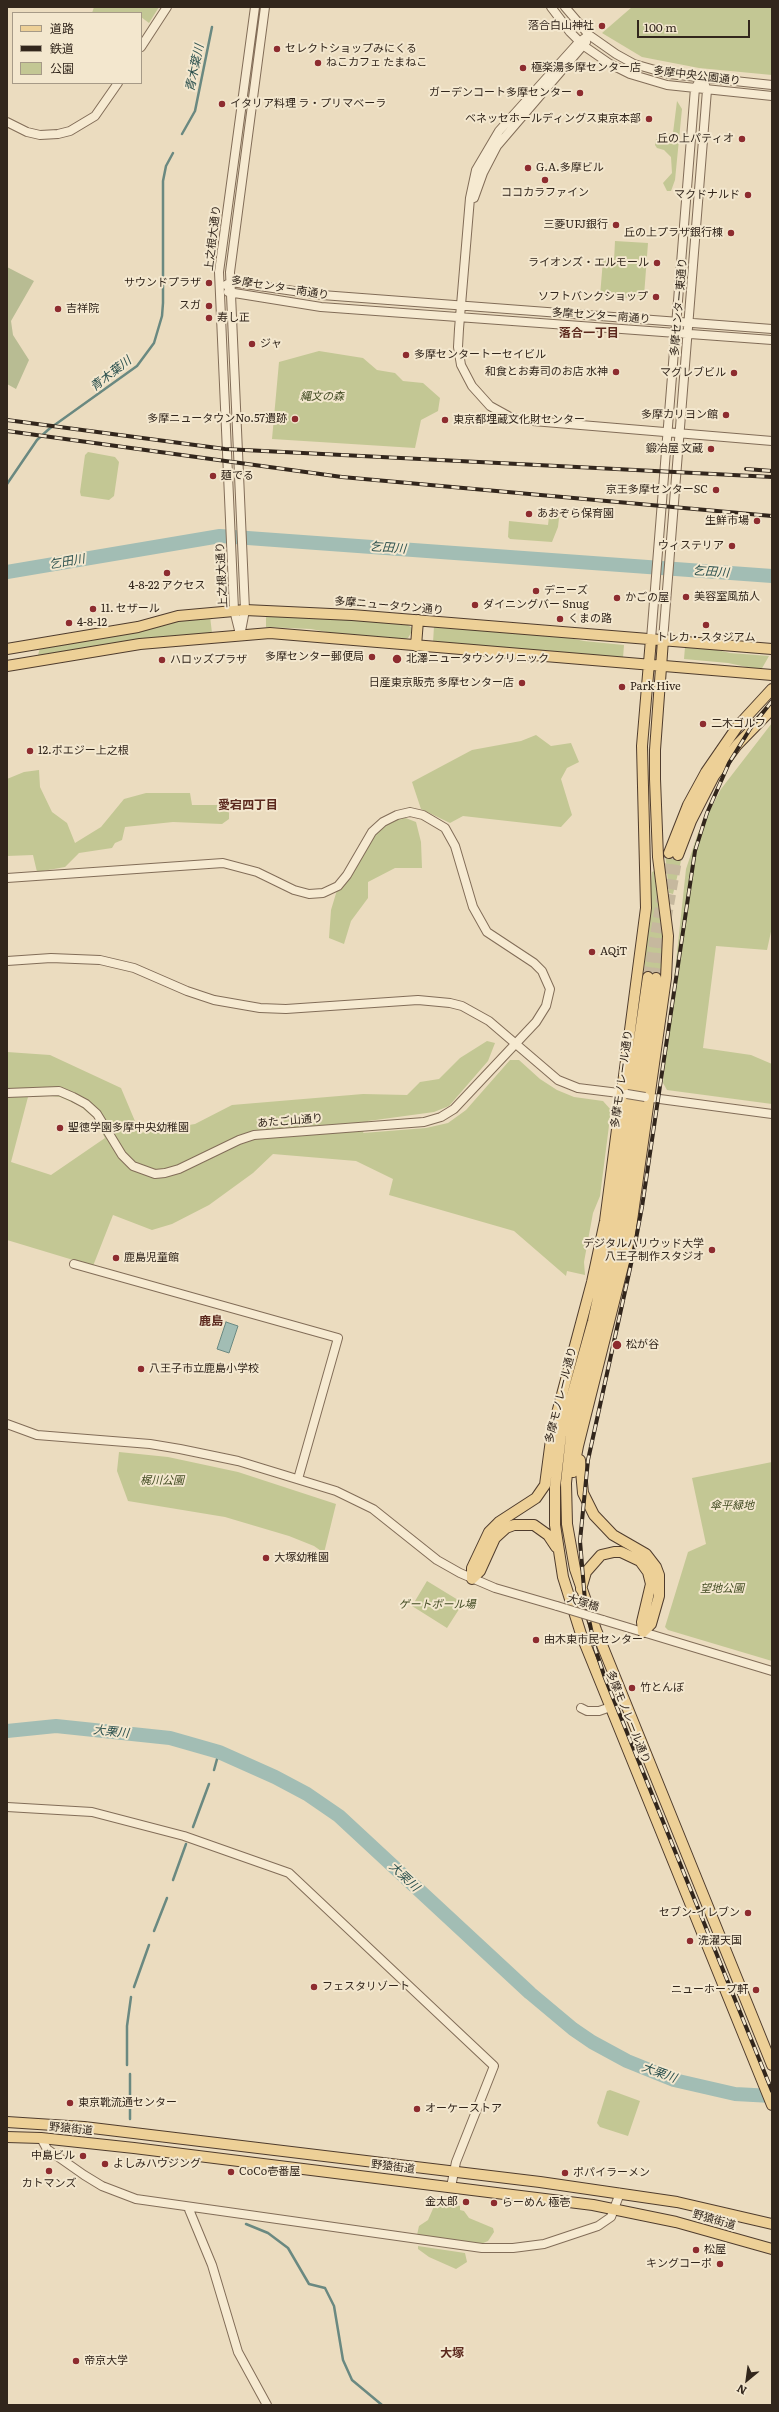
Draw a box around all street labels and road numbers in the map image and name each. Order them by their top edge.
street label: 多摩中央公園通り [653,64,741,88]
street label: 上之根大通り [202,204,224,272]
street label: 多摩センター東通り [668,257,690,357]
street label: 多摩センター南通り [230,274,330,302]
street label: 多摩センター南通り [551,306,651,326]
street label: 上之根大通り [214,542,230,608]
street label: 多摩ニュータウン通り [334,595,444,617]
street label: 多摩モノレール通り [609,1029,635,1129]
street label: あたご山通り [257,1112,323,1130]
street label: 多摩モノレール通り [543,1345,579,1445]
street label: 大塚橋 [565,1592,601,1614]
street label: 多摩モノレール通り [603,1669,653,1765]
street label: 野猿街道 [48,2120,94,2138]
street label: 野猿街道 [370,2158,416,2176]
street label: 野猿街道 [691,2208,737,2232]

